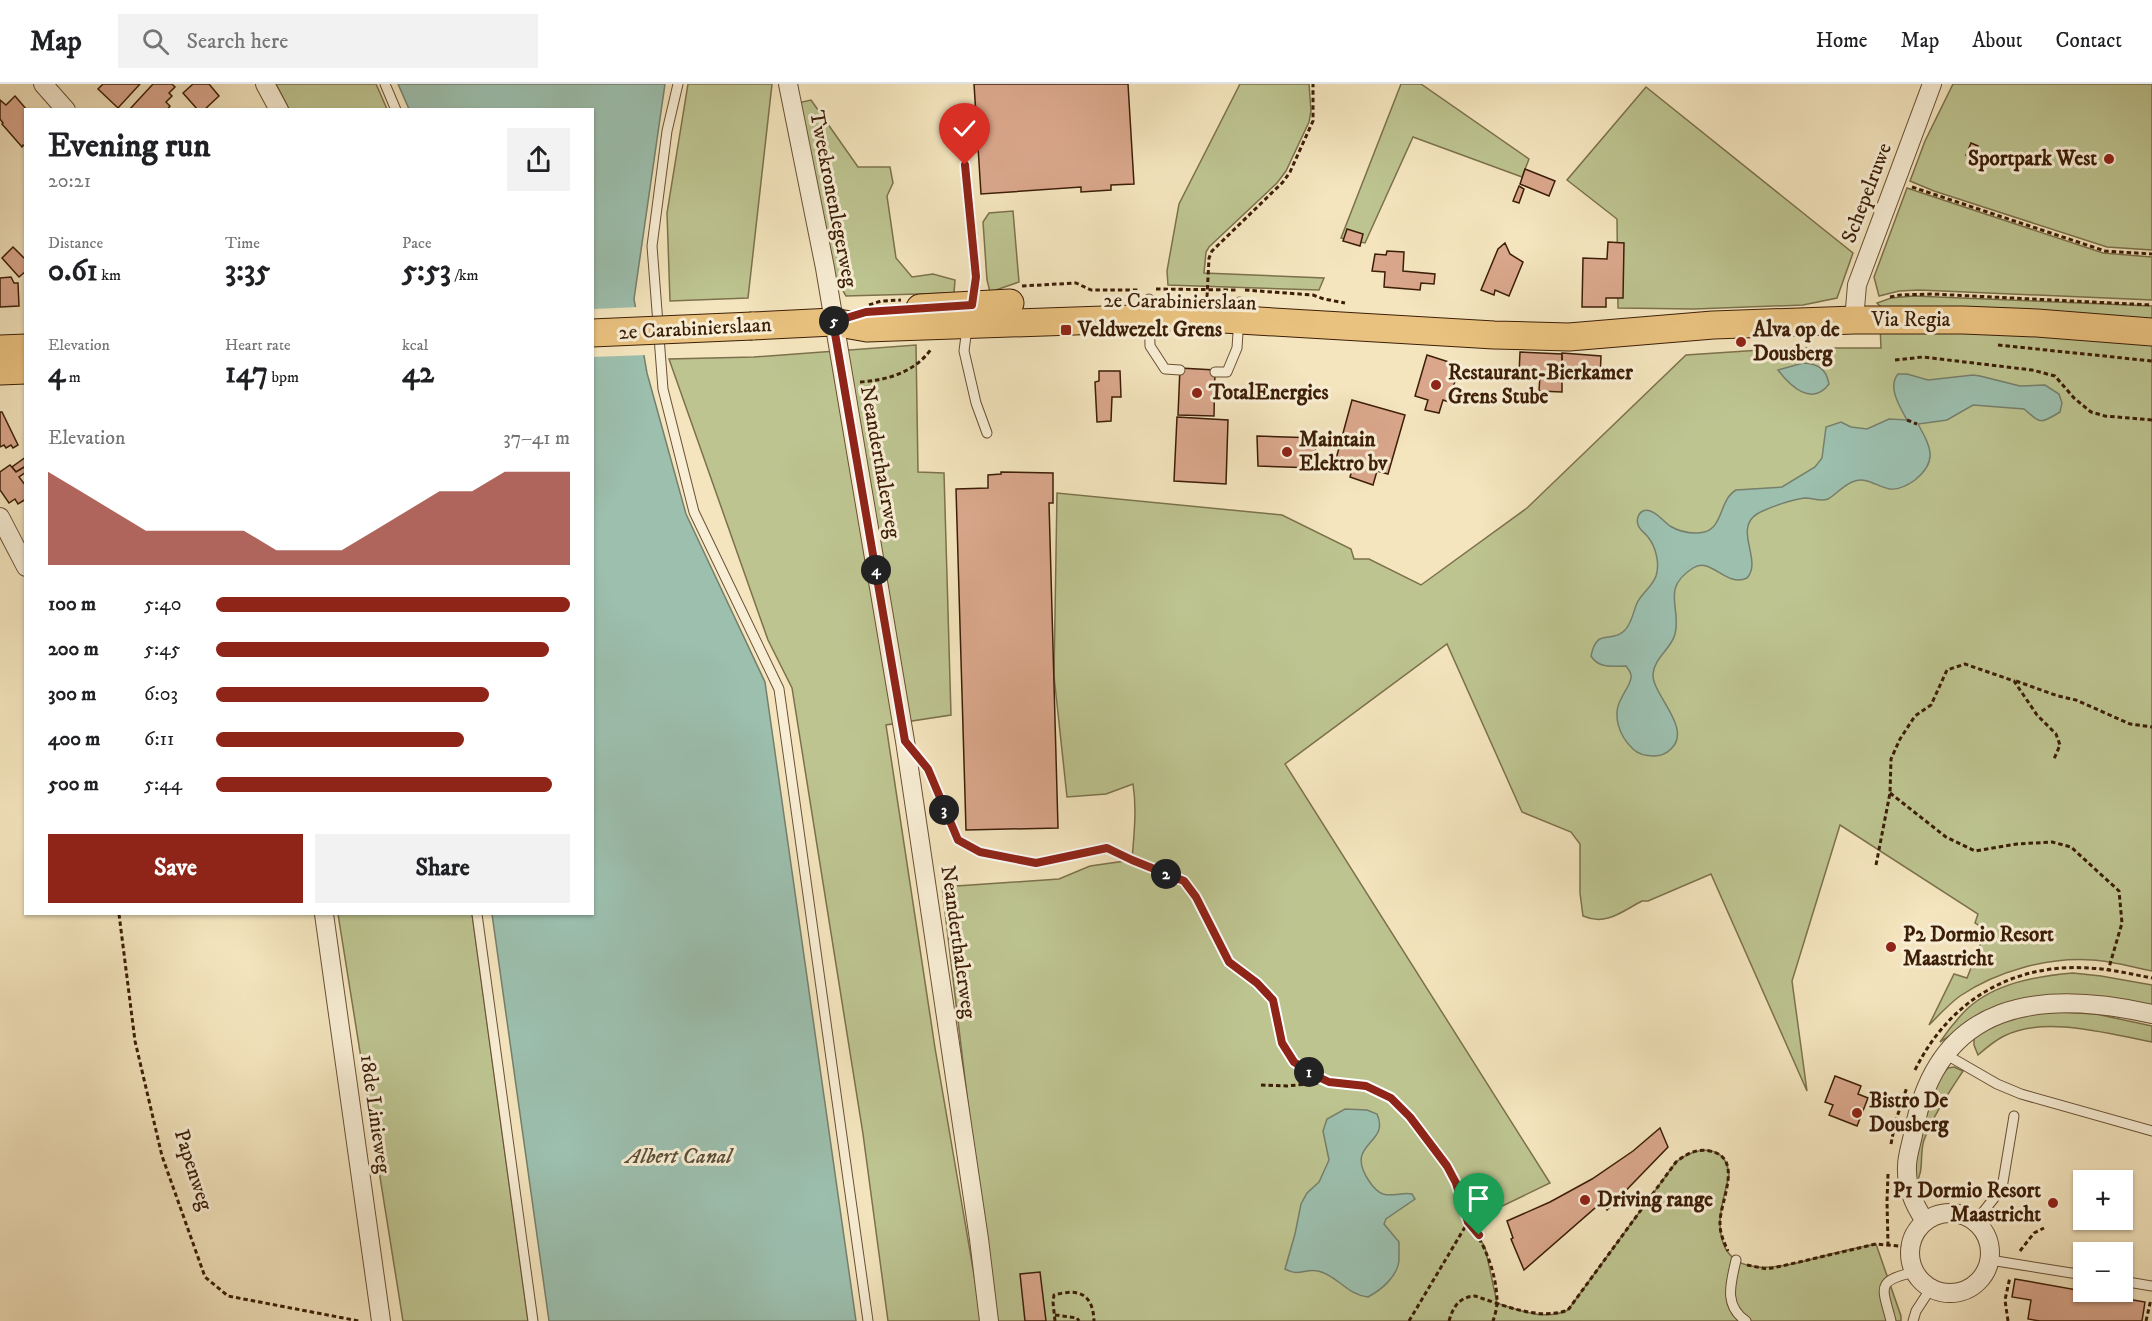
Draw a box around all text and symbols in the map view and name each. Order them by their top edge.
search box [118,14,538,68]
text: Map [30,24,82,59]
icon: search [139,25,172,58]
text: Search here [187,28,288,55]
text: Home [1816,28,1868,54]
text: Map [1901,28,1939,54]
text: About [1972,28,2023,54]
text: Contact [2056,28,2122,54]
pin [939,103,990,165]
street label: Tweekronenlegerweg [803,108,863,290]
icon: check [948,112,981,145]
text: Evening run [48,126,210,167]
button: share [507,128,570,191]
street label: Schepelruwe [1836,139,1898,247]
place label: Sportpark West [1968,146,2097,172]
marker: Sportpark West [2102,152,2116,166]
text: 20:21 [48,169,91,194]
text: Distance [48,233,103,253]
text: Time [225,233,260,253]
text: Pace [402,233,432,253]
text: 0.61 [48,253,98,290]
text: 3:35 [225,253,270,290]
text: 5:53 [402,253,451,290]
text: km [98,265,121,285]
text: /km [451,265,479,285]
street label: 2e Carabinierslaan [1103,288,1257,316]
pin: 5 [819,306,849,336]
street label: Via Regia [1870,307,1951,333]
text: 5 [830,311,838,331]
street label: 2e Carabinierslaan [618,312,772,346]
place label: Veldwezelt Grens [1077,317,1222,343]
place label: Alva op de Dousberg [1752,317,1840,367]
marker: Veldwezelt Grens [1059,323,1073,337]
text: Elevation [48,335,110,355]
text: Heart rate [225,335,291,355]
text: kcal [402,335,428,355]
marker: Alva op de Dousberg [1734,335,1748,349]
text: 4 [48,355,65,392]
text: 147 [225,355,268,392]
text: 42 [402,355,434,392]
place label: Restaurant-Bierkamer Grens Stube [1448,360,1634,410]
text: m [65,367,81,387]
text: bpm [268,367,299,387]
marker: Restaurant-Bierkamer Grens Stube [1429,378,1443,392]
place label: TotalEnergies [1208,380,1328,406]
street label: Neanderthalerweg [854,384,906,541]
marker: TotalEnergies [1190,386,1204,400]
text: Elevation [48,426,125,451]
text: 37–41 m [503,426,570,451]
place label: Maintain Elektro bv [1299,427,1388,477]
marker: Maintain Elektro bv [1280,445,1294,459]
pin: 4 [861,555,891,585]
text: 4 [871,560,881,580]
text: 100 m [48,592,96,617]
text: 5:40 [144,592,181,617]
text: 200 m [48,637,99,662]
text: 5:45 [144,637,180,662]
text: 300 m [48,682,96,707]
text: 6:03 [144,682,178,707]
text: 400 m [48,727,100,752]
text: 6:11 [144,727,174,752]
text: 500 m [48,772,99,797]
text: 5:44 [144,772,182,797]
pin: 3 [929,795,959,825]
text: 3 [941,800,947,820]
button: Save [48,834,303,903]
button: Share [315,834,570,903]
pin: 2 [1151,859,1181,889]
street label: Neanderthalerweg [934,864,982,1021]
text: 2 [1162,864,1170,884]
place label: P2 Dormio Resort Maastricht [1903,922,2054,972]
marker: P2 Dormio Resort Maastricht [1884,940,1898,954]
street label: 18de Linieweg [354,1053,396,1176]
pin: 1 [1294,1057,1324,1087]
text: 1 [1306,1062,1312,1082]
place label: Bistro De Dousberg [1869,1088,1949,1138]
marker: Bistro De Dousberg [1850,1106,1864,1120]
street label: Papenweg [168,1126,219,1214]
water label: Albert Canal [623,1143,734,1170]
map controls [2073,1170,2133,1302]
button: + [2073,1170,2133,1230]
pin [1453,1173,1504,1235]
place label: P1 Dormio Resort Maastricht [1893,1178,2041,1228]
icon: arrive [1462,1182,1495,1215]
place label: Driving range [1597,1187,1713,1213]
marker: Driving range [1578,1193,1592,1207]
marker: P1 Dormio Resort Maastricht [2046,1196,2060,1210]
button: − [2073,1242,2133,1302]

